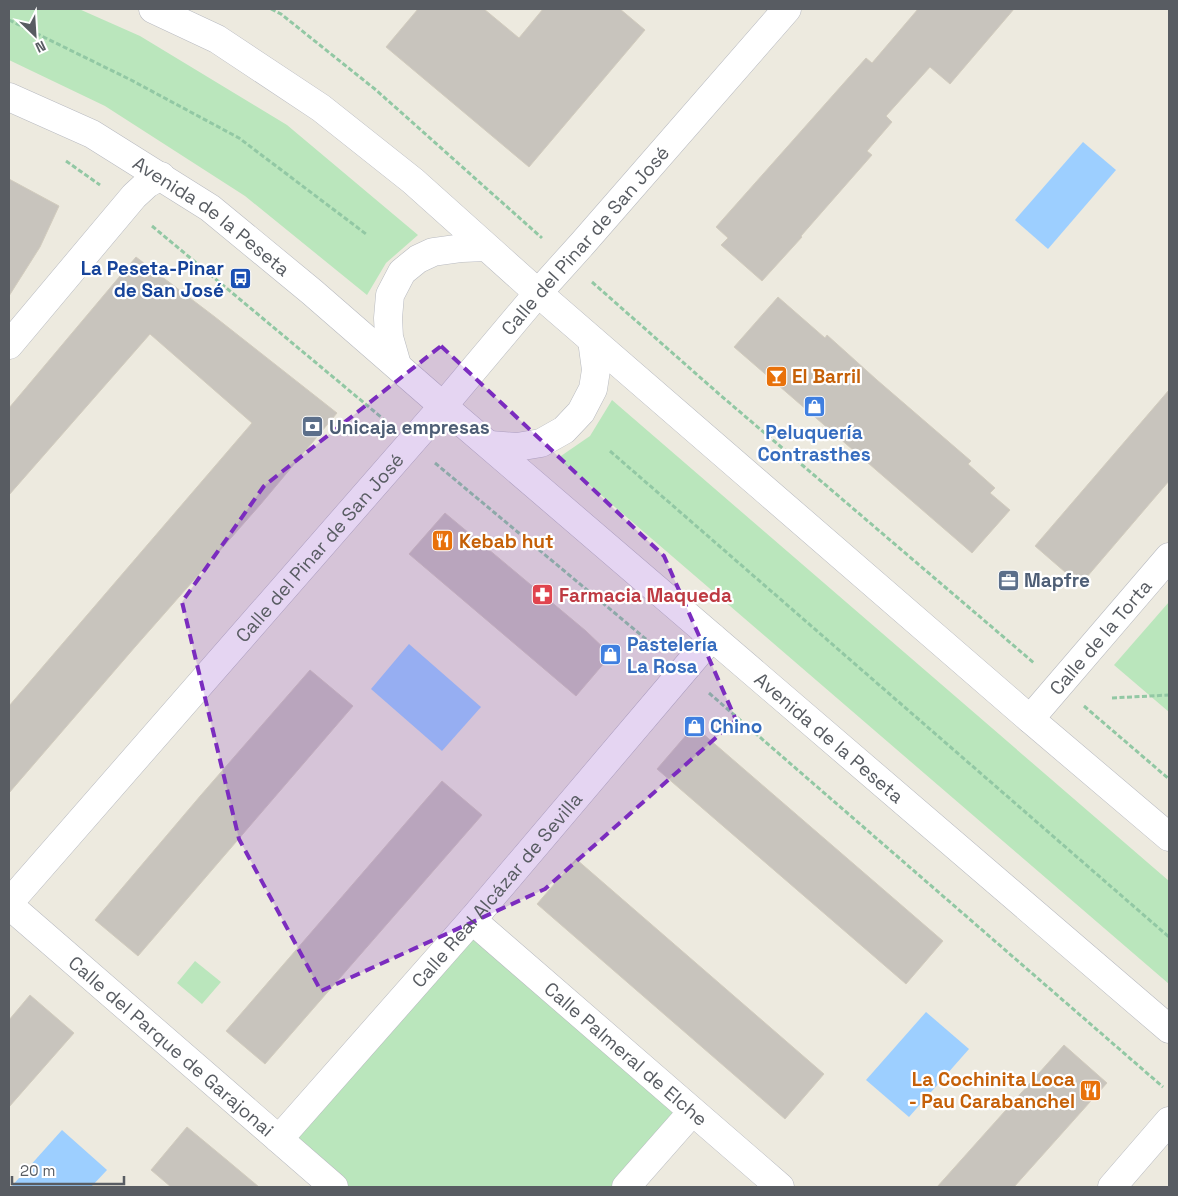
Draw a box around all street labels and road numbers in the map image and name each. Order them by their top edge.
street label: Calle del Pinar de San José [495,140,675,340]
street label: Avenida de la Peseta [128,150,295,281]
street label: Calle del Pinar de San José [230,447,409,647]
street label: Calle de la Torta [1044,574,1157,700]
street label: Avenida de la Peseta [749,667,909,809]
street label: Calle Real Alcázar de Sevilla [406,787,588,993]
street label: Calle del Parque de Garajonai [63,950,279,1142]
street label: Calle Palmeral de Elche [539,976,713,1131]

